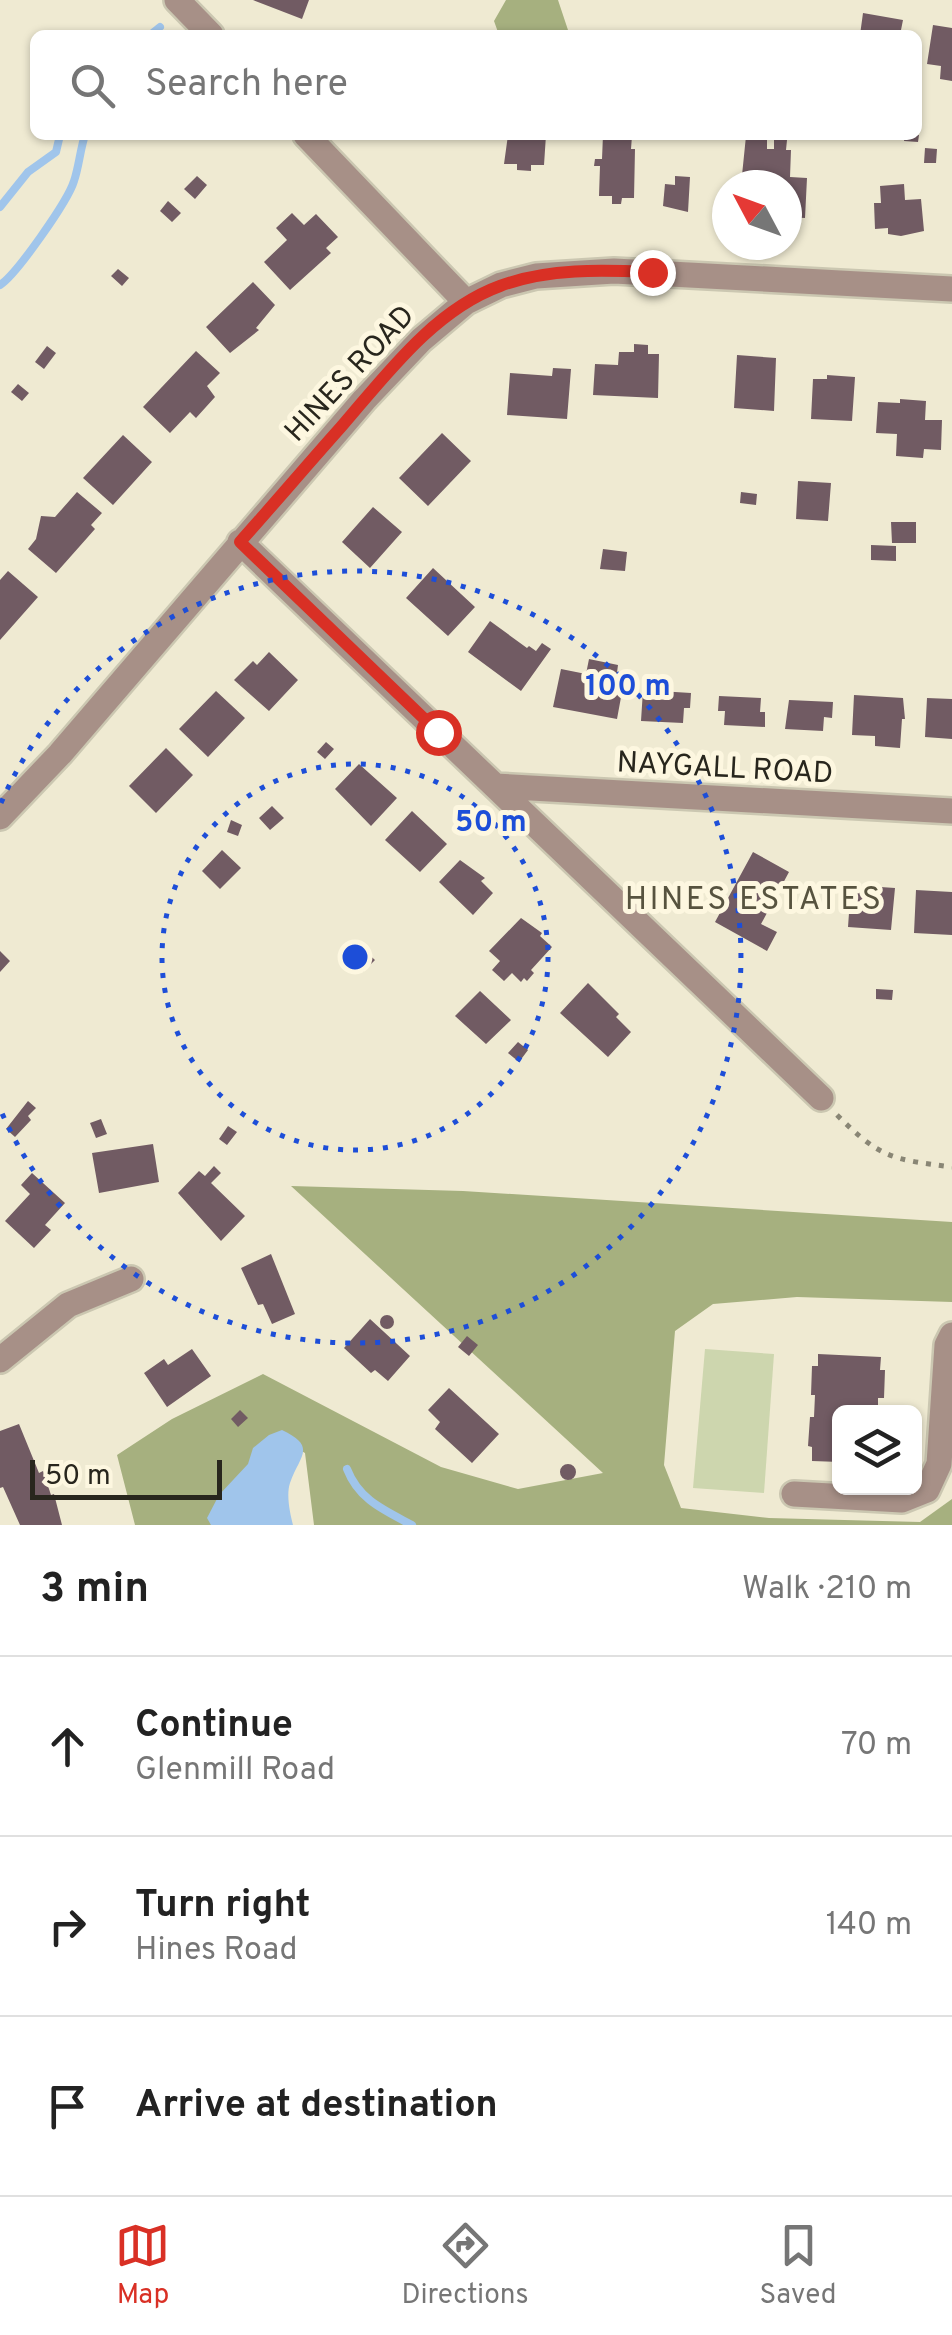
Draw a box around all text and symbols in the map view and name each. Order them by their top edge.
search box [30,30,922,140]
icon: search [65,58,120,113]
text: Search here [145,61,348,110]
north arrow [712,170,802,260]
route end [630,250,676,296]
street label: HINES ROAD [278,299,424,451]
text: 100 m [585,669,671,706]
route start [416,710,462,756]
street label: NAYGALL ROAD [616,745,834,794]
text: 50 m [455,805,527,842]
district label: HINES ESTATES [625,881,883,921]
centre of rings [337,939,373,975]
map controls [832,1405,922,1495]
button: layers [832,1405,922,1495]
scale bar [30,1455,222,1500]
text: 50 m [45,1459,111,1495]
text: 3 min [40,1564,149,1617]
text: Walk · 210 m [742,1570,912,1610]
text: Continue [135,1702,293,1751]
icon: ahead [40,1719,95,1774]
text: 70 m [841,1726,912,1766]
text: Glenmill Road [135,1751,335,1791]
text: Turn right [135,1882,310,1931]
icon: right [40,1899,95,1954]
text: 140 m [826,1906,912,1946]
text: Hines Road [135,1931,298,1971]
icon: arrive [40,2079,95,2134]
text: Arrive at destination [135,2082,498,2131]
tab: Map [115,2218,170,2314]
tab: Directions [401,2218,529,2314]
tab: Saved [760,2218,837,2314]

